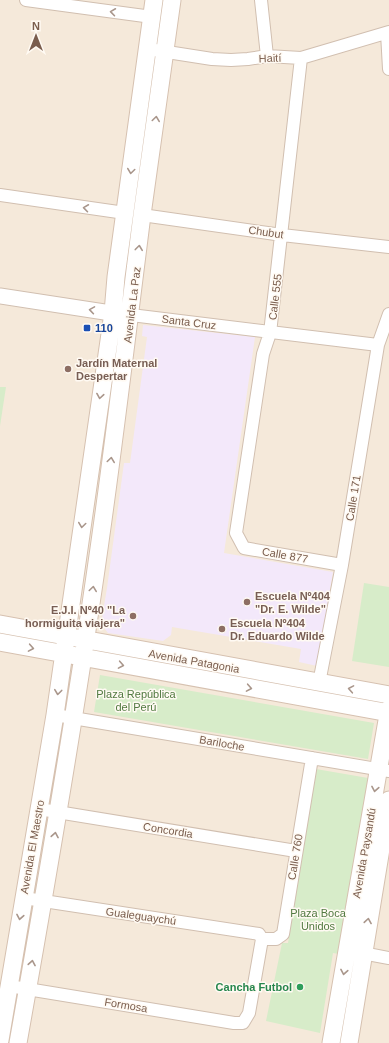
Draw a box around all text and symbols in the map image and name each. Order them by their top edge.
one-way arrow [110,8,117,17]
north arrow [16,16,56,56]
text: N [32,20,40,32]
street label: Haití [258,52,282,64]
one-way arrow [151,116,160,122]
one-way arrow [127,168,136,174]
one-way arrow [83,204,89,213]
street label: Chubut [248,224,284,240]
one-way arrow [134,245,143,251]
street label: Avenida La Paz [121,266,143,344]
street label: Calle 555 [266,273,284,321]
one-way arrow [89,306,95,315]
street label: Santa Cruz [161,313,217,331]
place label: 110 [95,322,113,334]
marker: 110 [82,323,92,333]
place label: Jardín Maternal Despertar [76,357,157,382]
marker: Jardín Maternal Despertar [63,364,73,374]
one-way arrow [96,393,105,400]
one-way arrow [106,457,115,463]
street label: Calle 171 [343,474,363,522]
one-way arrow [78,522,87,528]
street label: Calle 877 [261,545,309,565]
one-way arrow [88,585,97,592]
place label: Escuela Nº404 "Dr. E. Wilde" [255,590,331,615]
marker: Escuela Nº404 "Dr. E. Wilde" [242,597,252,607]
place label: E.J.I. Nº40 "La hormiguita viajera" [25,604,126,629]
marker: E.J.I. Nº40 "La hormiguita viajera" [128,611,138,621]
place label: Escuela Nº404 Dr. Eduardo Wilde [230,617,325,642]
marker: Escuela Nº404 Dr. Eduardo Wilde [217,624,227,634]
one-way arrow [28,643,34,651]
street label: Avenida Patagonia [148,647,241,675]
one-way arrow [118,660,124,669]
one-way arrow [246,683,252,692]
one-way arrow [347,685,354,693]
park label: Plaza República del Perú [96,688,177,713]
one-way arrow [53,689,62,695]
street label: Bariloche [198,733,246,753]
one-way arrow [371,786,380,792]
street label: Avenida El Maestro [18,799,46,895]
street label: Avenida Paysandú [350,807,378,899]
street label: Concordia [142,820,195,840]
one-way arrow [50,832,58,838]
street label: Calle 760 [285,833,305,881]
street label: Gualeguaychú [105,905,177,927]
park label: Plaza Boca Unidos [290,907,347,932]
one-way arrow [17,914,25,920]
one-way arrow [363,918,372,925]
one-way arrow [28,960,36,966]
one-way arrow [340,969,348,976]
place label: Cancha Futbol [216,981,292,993]
marker: Cancha Futbol [295,982,305,992]
street label: Formosa [104,996,149,1014]

